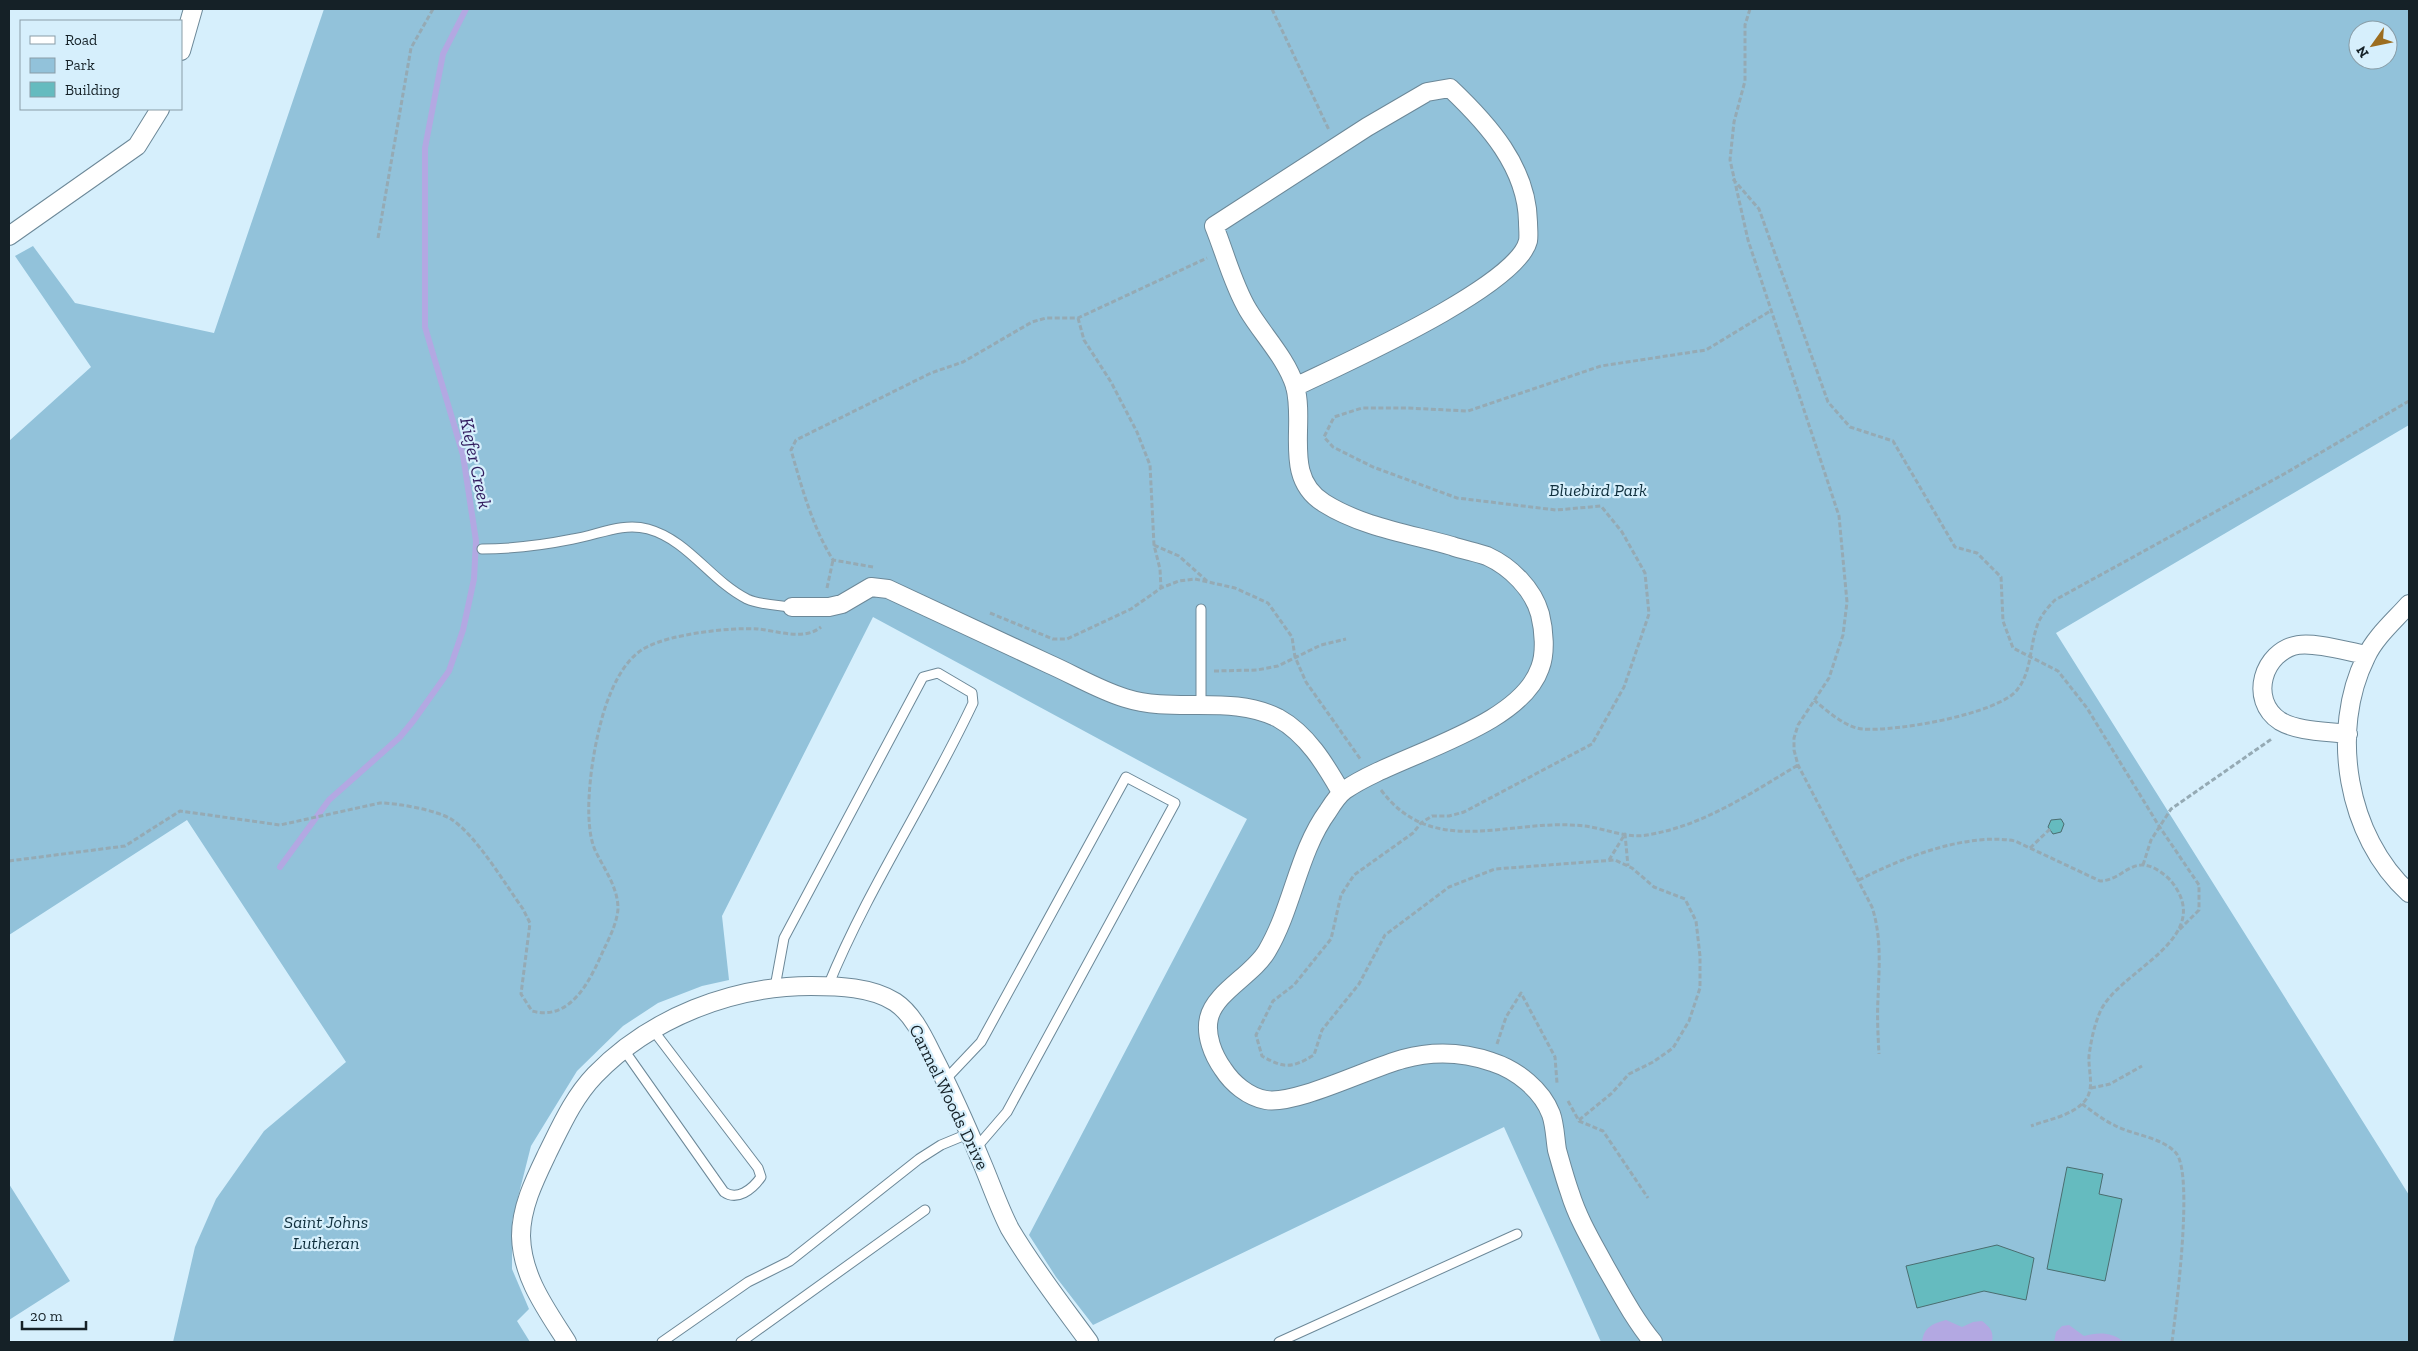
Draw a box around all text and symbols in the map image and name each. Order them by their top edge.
legend [20,20,182,110]
north arrow [2348,20,2398,70]
text: Road [65,31,98,49]
text: N [2352,42,2373,61]
text: Park [65,56,95,74]
text: Building [65,81,120,99]
water label: Kiefer Creek [455,415,497,511]
park label: Bluebird Park [1549,479,1647,501]
street label: Carmel Woods Drive [904,1021,994,1173]
park label: Saint Johns Lutheran [284,1211,368,1254]
scale bar [22,1298,86,1330]
text: 20 m [30,1307,63,1325]

